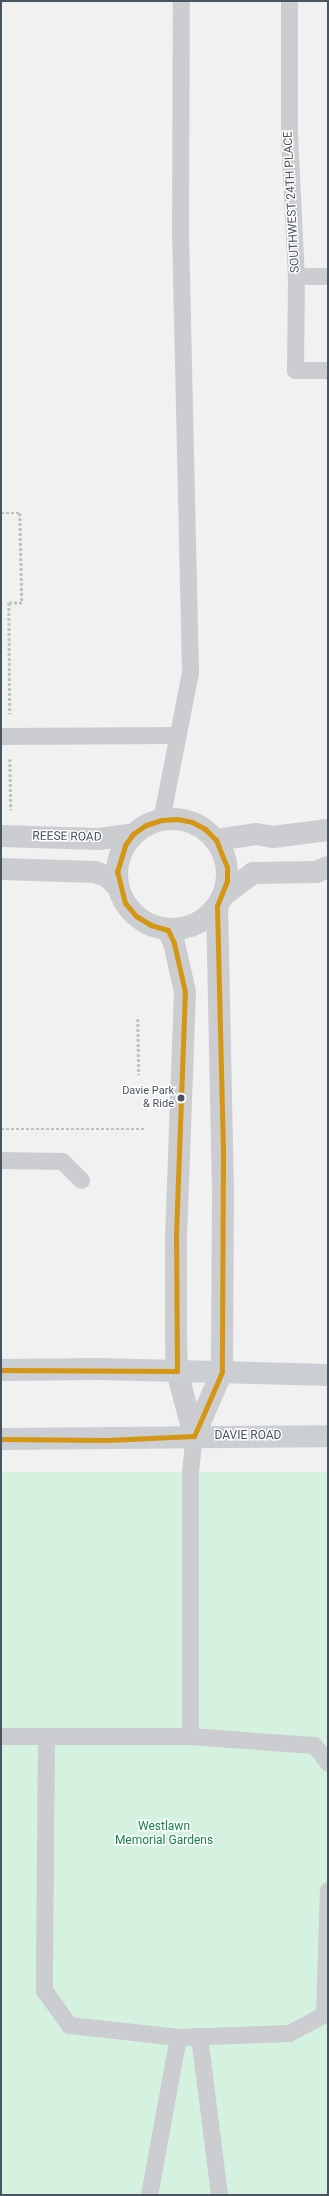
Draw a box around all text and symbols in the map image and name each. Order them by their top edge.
street label: SOUTHWEST 24TH PLACE [281,131,303,273]
street label: REESE ROAD [32,829,102,845]
place label: Davie Park & Ride [122,1085,174,1111]
marker: Davie Park & Ride [176,1093,186,1103]
street label: DAVIE ROAD [214,1429,282,1443]
park label: Westlawn Memorial Gardens [115,1820,213,1848]

